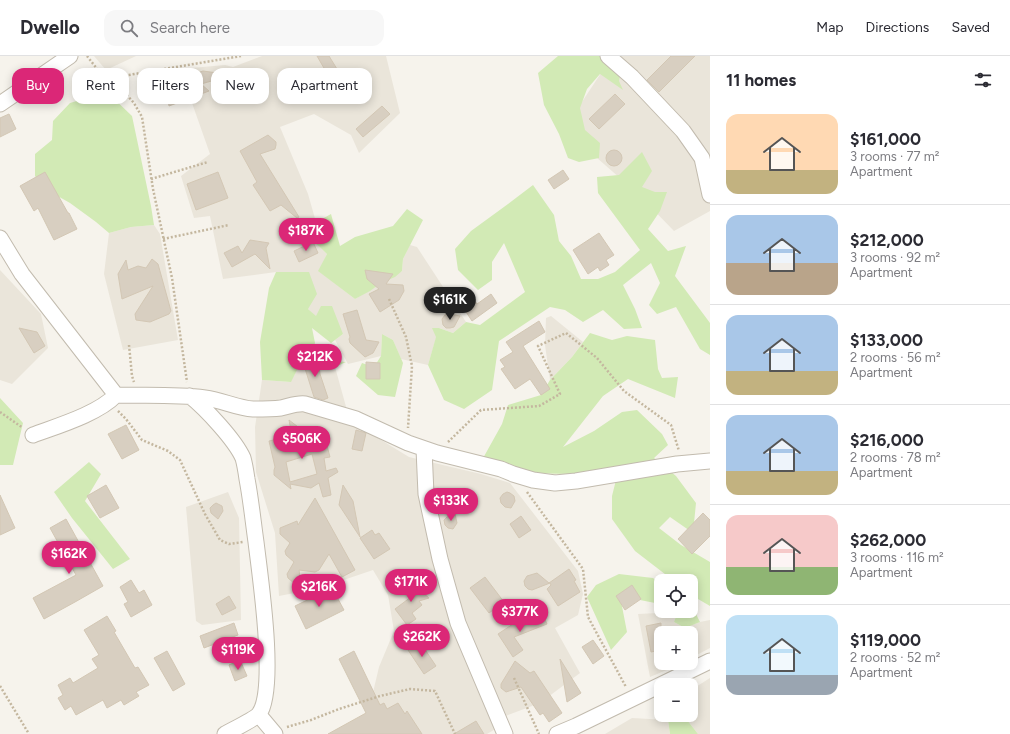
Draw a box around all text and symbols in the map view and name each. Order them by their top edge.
search box [104,10,384,46]
text: Dwello [20,16,80,39]
icon: search [118,17,140,39]
text: Search here [150,19,230,37]
text: Map [816,19,844,36]
text: Directions [866,19,929,36]
text: Saved [951,19,990,36]
chip: Buy [12,68,64,104]
chip: Rent [72,68,129,104]
chip: Filters [137,68,203,104]
chip: New [211,68,269,104]
chip: Apartment [277,68,372,104]
icon: filters [972,69,994,91]
text: 11 homes [726,70,796,90]
text: $161,000 [850,129,921,149]
icon: home [758,130,806,178]
text: 3 rooms · 77 m² [850,149,940,164]
text: Apartment [850,164,913,179]
pin: $187K [278,218,334,252]
text: $187K [288,223,324,238]
text: $212,000 [850,230,924,250]
icon: home [758,231,806,279]
text: 3 rooms · 92 m² [850,250,940,265]
text: Apartment [850,265,913,280]
pin: $161K [422,287,478,321]
text: $161K [433,292,467,307]
text: $133,000 [850,330,923,350]
icon: home [758,331,806,379]
pin: $212K [287,344,343,378]
text: $212K [297,349,333,364]
text: 2 rooms · 56 m² [850,350,941,365]
text: Apartment [850,365,913,380]
pin: $506K [274,426,330,460]
text: $216,000 [850,430,924,450]
text: $506K [282,431,322,446]
icon: home [758,431,806,479]
text: 2 rooms · 78 m² [850,450,941,465]
text: Apartment [850,465,913,480]
pin: $133K [423,488,479,522]
text: $133K [433,493,469,508]
text: $262,000 [850,530,926,550]
icon: home [758,531,806,579]
pin: $162K [41,541,97,575]
text: $162K [51,546,87,561]
text: 3 rooms · 116 m² [850,550,944,565]
text: Apartment [850,565,913,580]
pin: $171K [383,569,439,603]
pin: $216K [291,574,347,608]
text: $171K [394,574,428,589]
map controls [654,574,698,722]
button: locate [654,574,698,618]
text: $216K [301,579,337,594]
pin: $377K [492,599,548,633]
text: $377K [501,604,539,619]
pin: $262K [394,624,450,658]
button: + [654,626,698,670]
text: $262K [403,629,441,644]
text: $119,000 [850,630,921,650]
icon: home [758,631,806,679]
pin: $119K [210,637,266,671]
text: $119K [221,642,255,657]
text: 2 rooms · 52 m² [850,650,941,665]
text: Apartment [850,665,913,680]
button: − [654,678,698,722]

